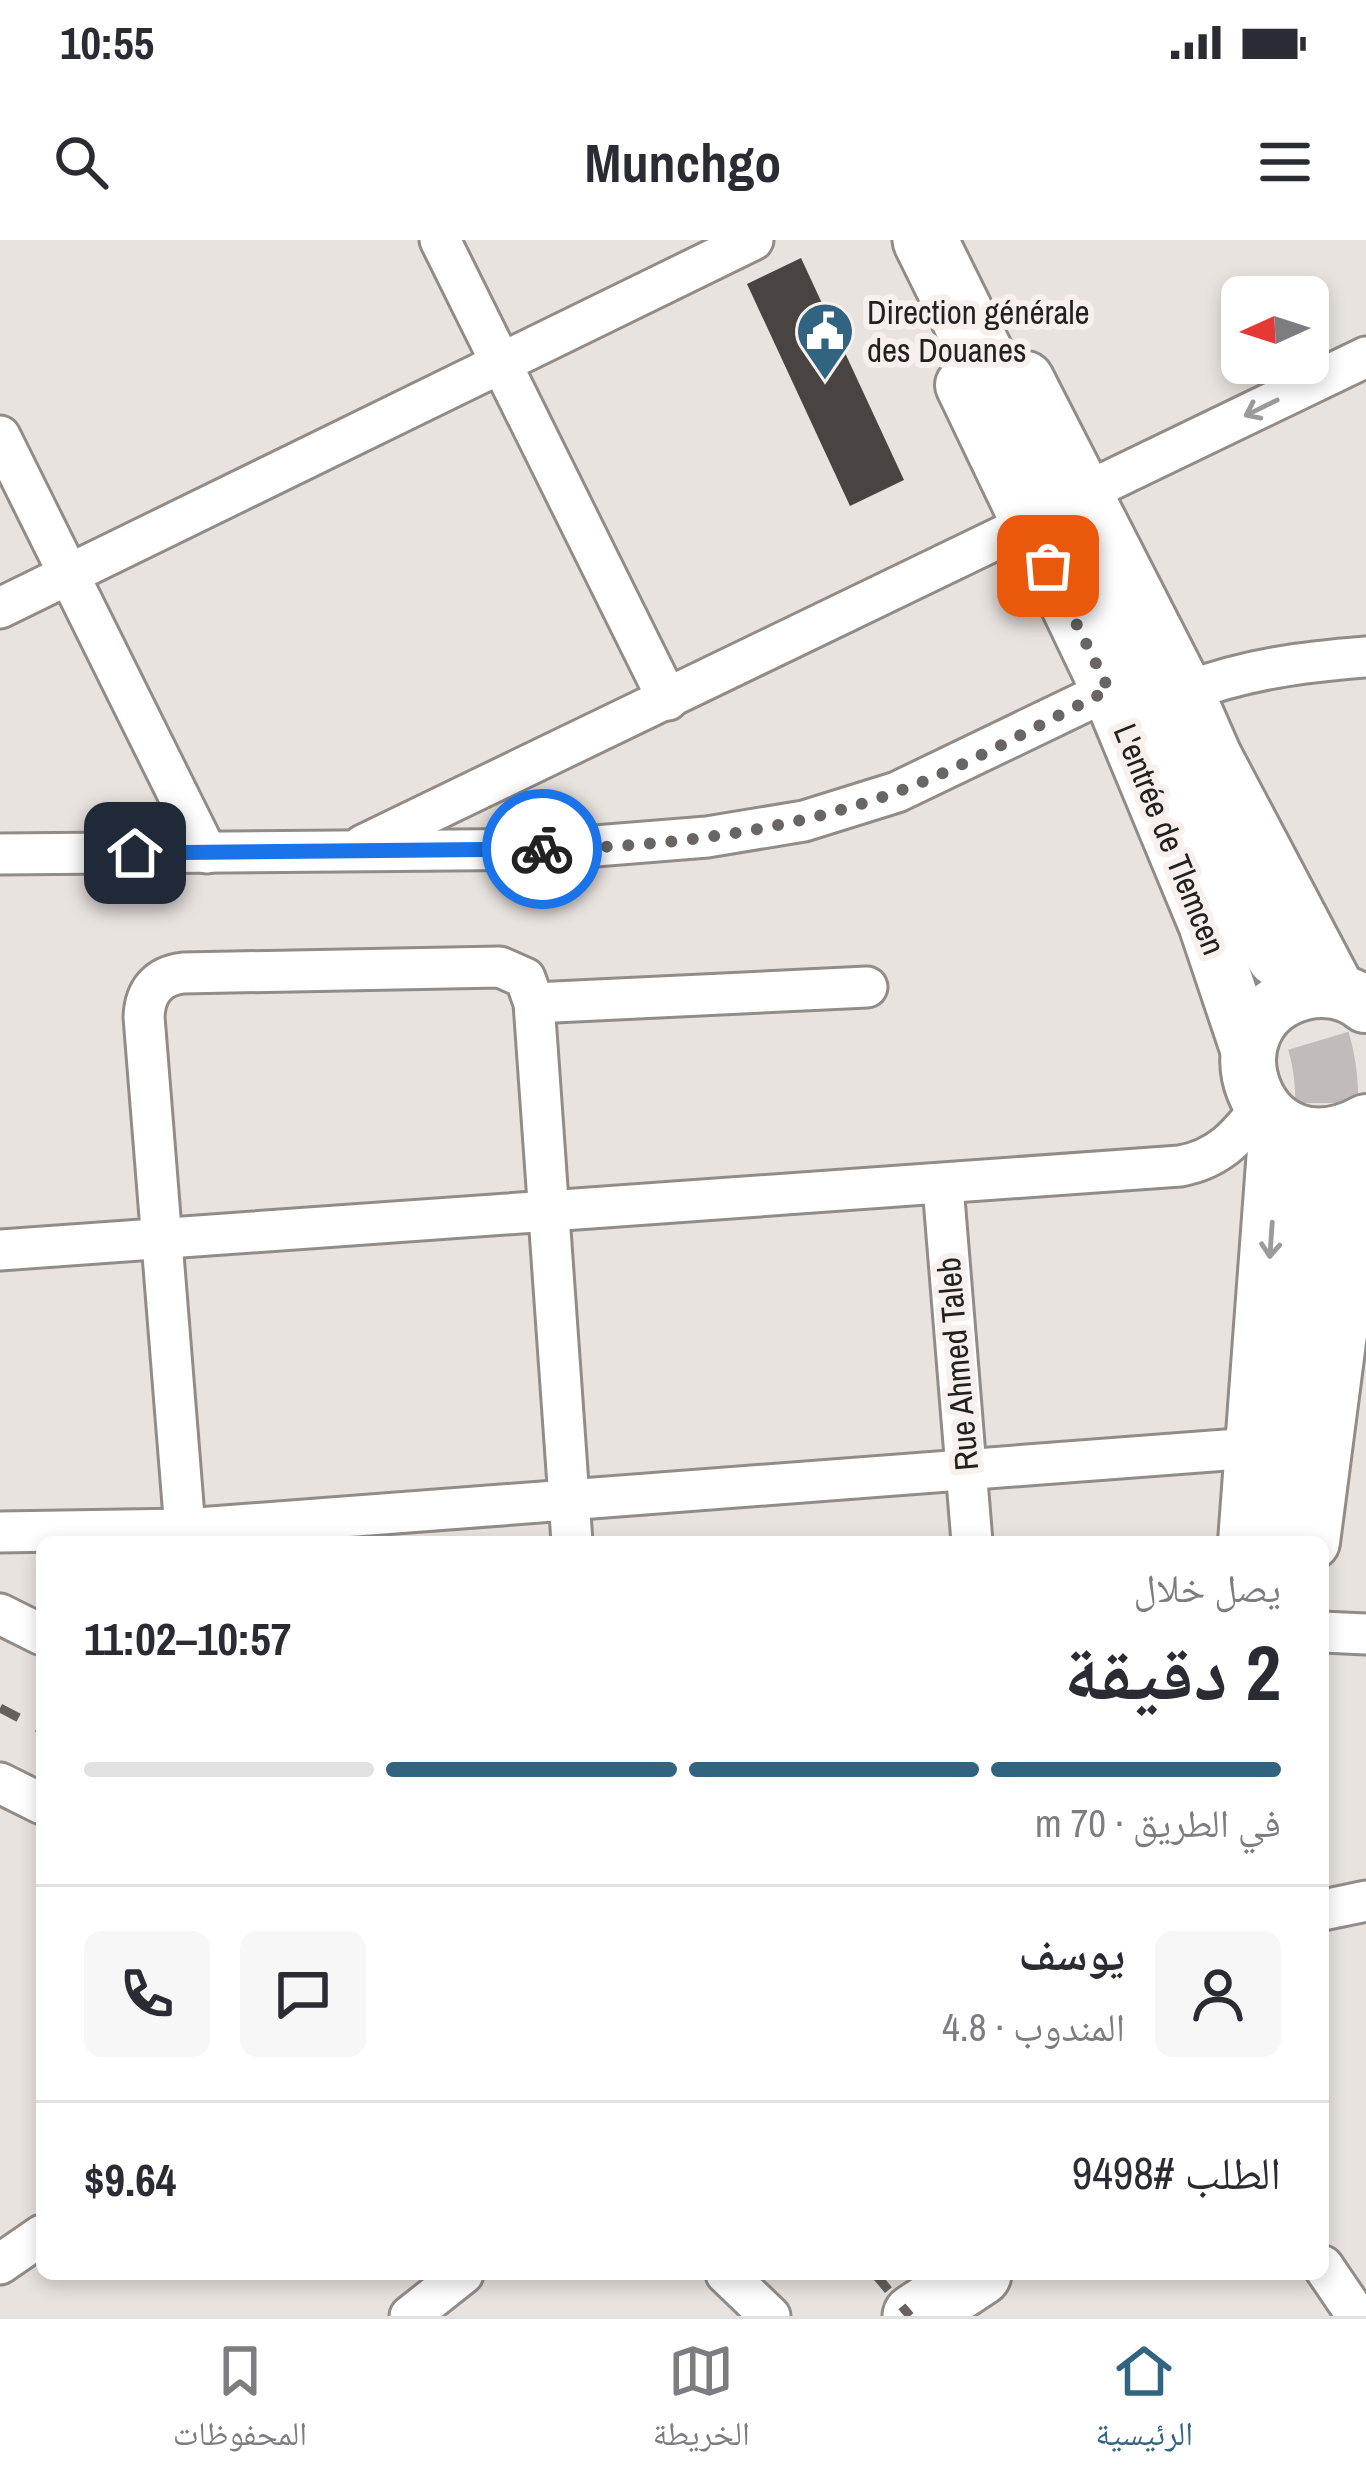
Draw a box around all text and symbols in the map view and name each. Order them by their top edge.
text: 10:55 [60,12,154,73]
text: Munchgo [585,126,781,199]
icon: search [48,129,114,195]
icon: menu [1252,129,1318,195]
north arrow [1221,276,1329,384]
map controls [1221,276,1329,384]
place label: Direction générale des Douanes [867,290,1090,372]
public building icon: Direction générale des Douanes [794,300,856,382]
one-way arrow [1244,398,1280,420]
pin [997,515,1099,617]
icon: bag [1015,533,1081,599]
street label: L'entrée de Tlemcen [1104,717,1236,961]
courier [482,789,602,909]
pin [84,802,186,904]
icon: bike [509,816,575,882]
icon: home [102,820,168,886]
one-way arrow [1259,1220,1282,1259]
street label: Rue Ahmed Taleb [926,1256,988,1472]
text: يصل خلال [1134,1562,1281,1614]
text: 10:57–11:02 [84,1608,291,1669]
text: 2 دقيقة [1064,1619,1281,1724]
text: في الطريق · 70 m [1035,1797,1281,1849]
text: يوسف [1019,1923,1125,1984]
button: phone [84,1931,210,2057]
button: chat [240,1931,366,2057]
button: person [1155,1931,1281,2057]
text: المندوب · 4.8 [942,2001,1125,2053]
text: الطلب #9498 [1072,2142,1281,2203]
text: $9.64 [84,2149,176,2210]
tab: المحفوظات [173,2338,307,2466]
tab: الخريطة [653,2338,750,2466]
tab: الرئيسية [1095,2338,1193,2466]

